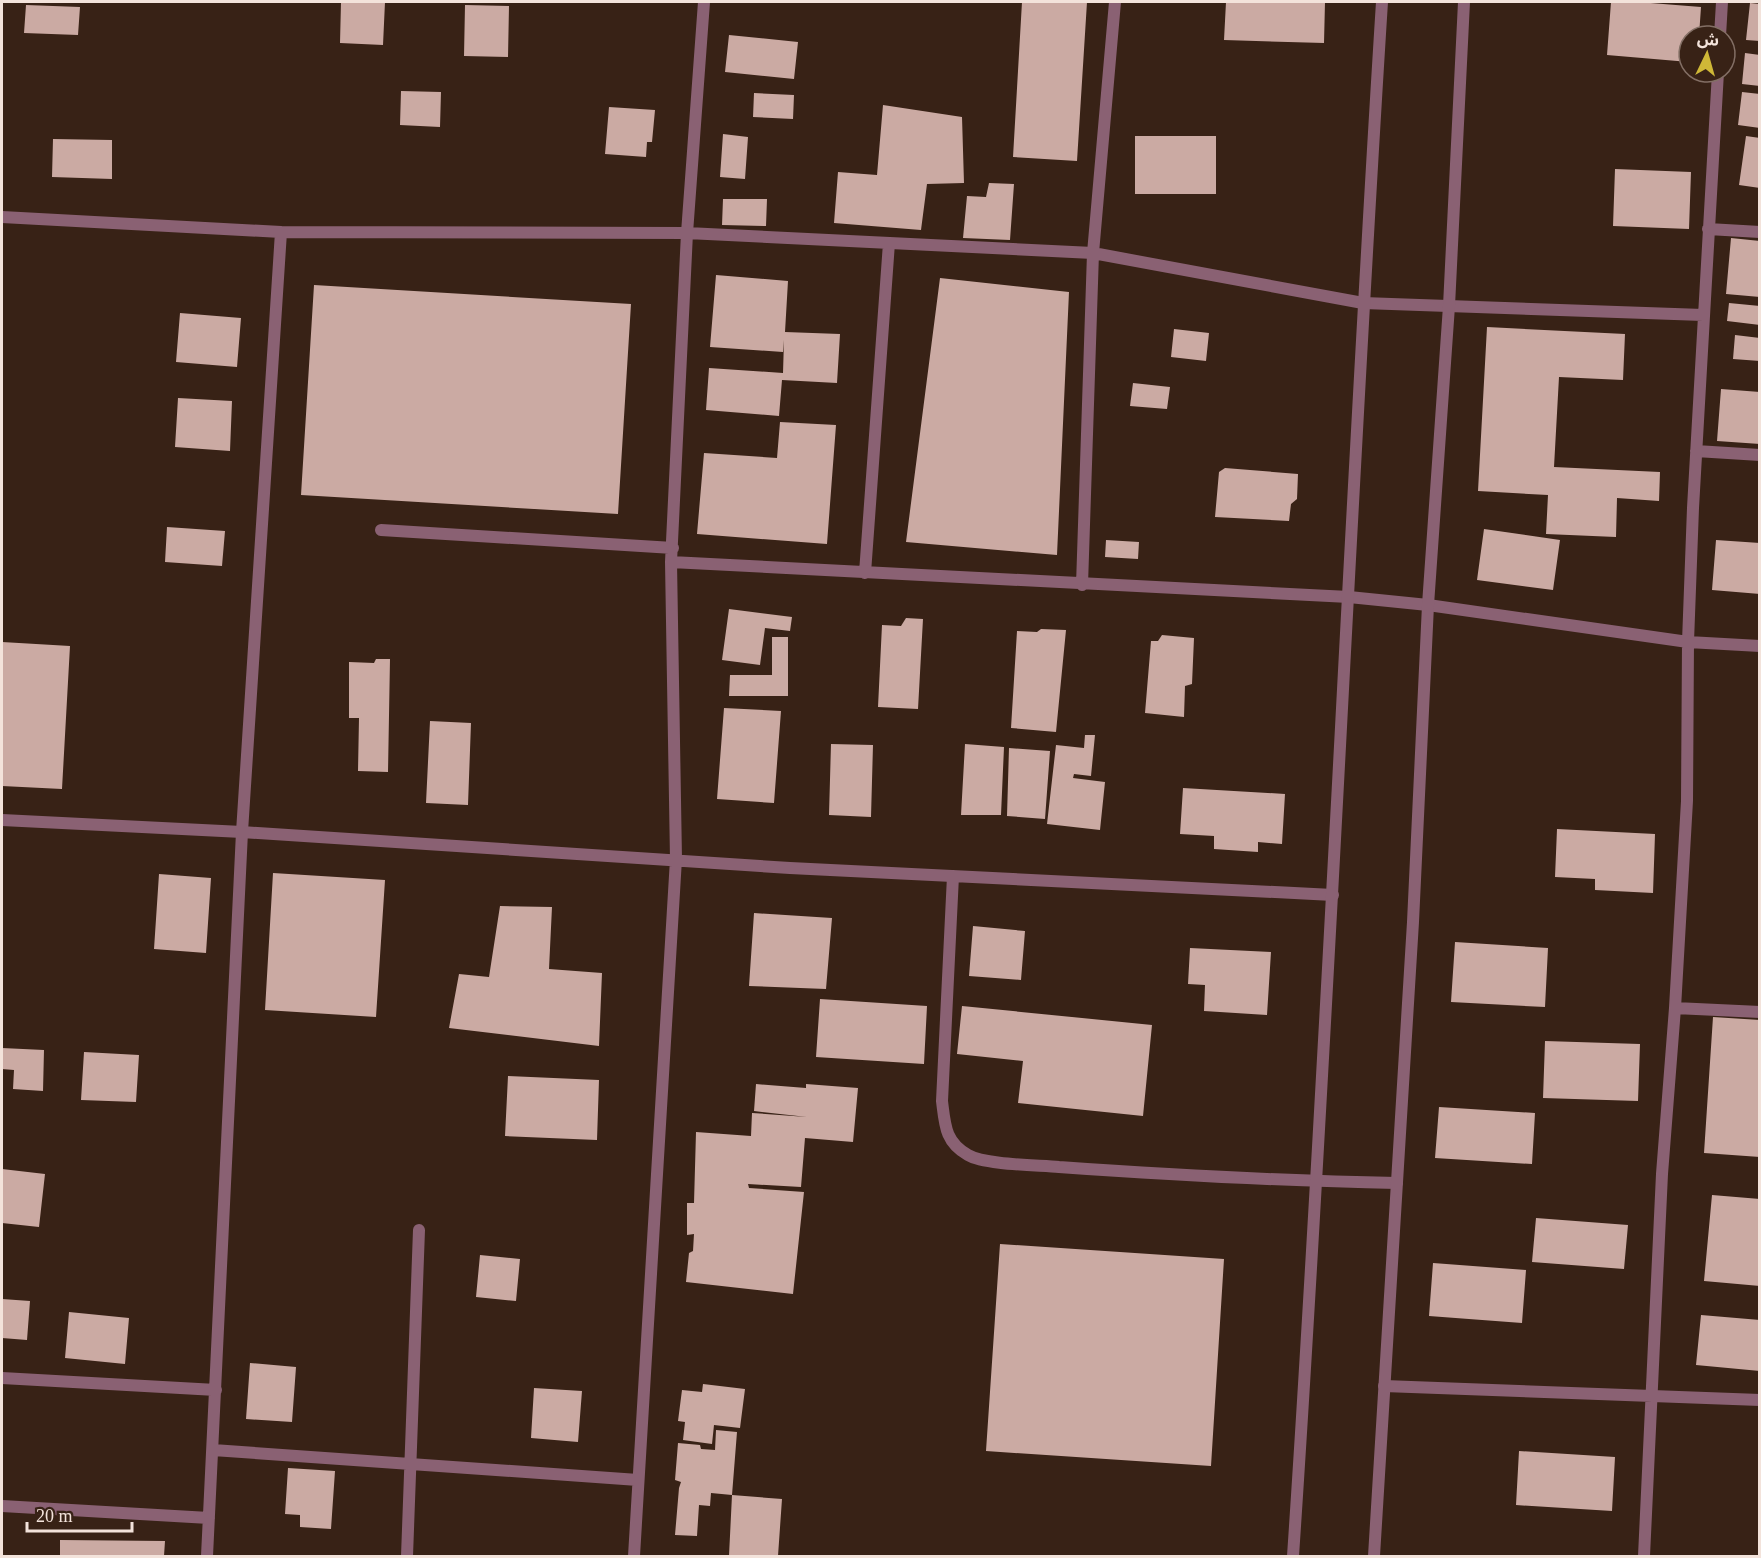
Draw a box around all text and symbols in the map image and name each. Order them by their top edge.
north arrow [1677,24,1737,84]
text: ش [1697,30,1720,50]
scale bar [27,1495,132,1533]
text: 20 m [36,1506,73,1526]

